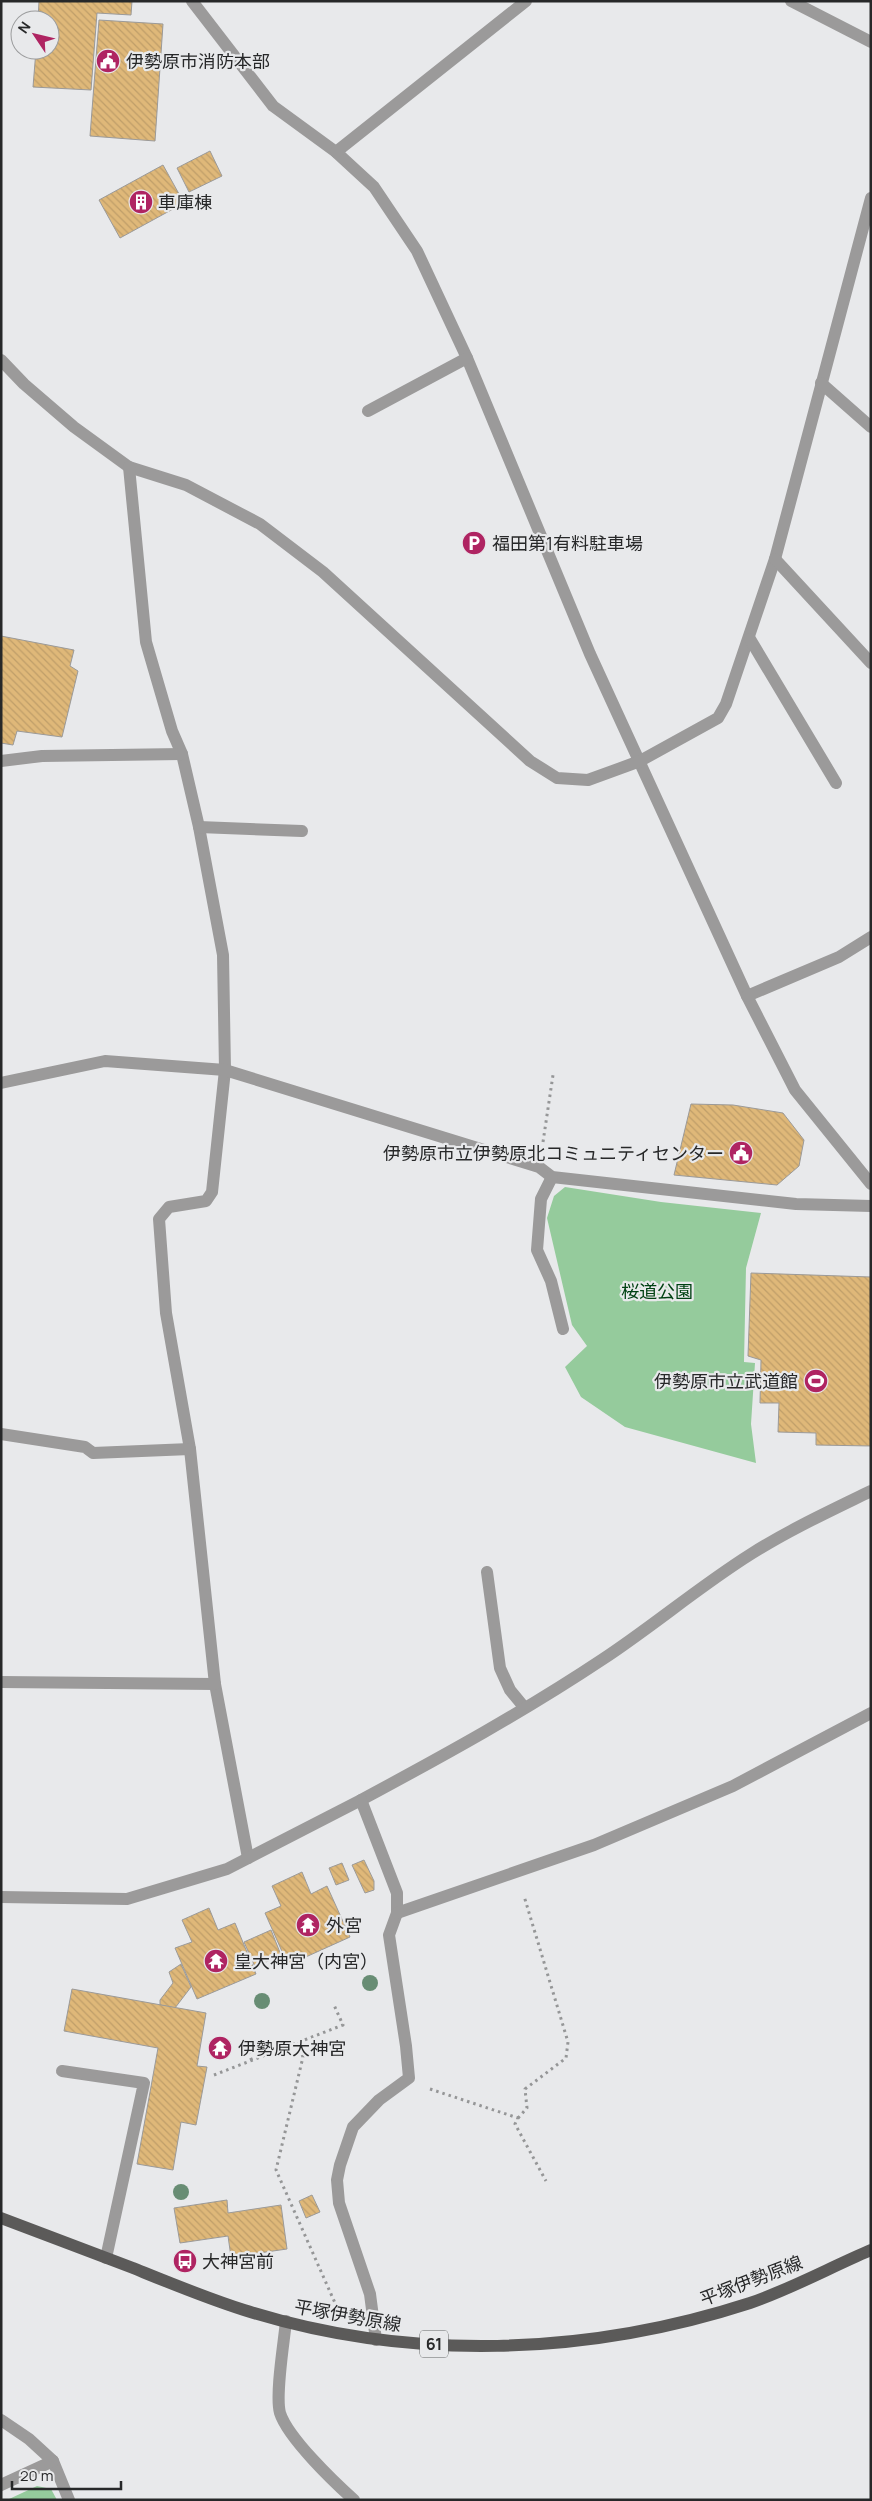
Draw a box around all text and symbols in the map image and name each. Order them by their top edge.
north arrow [10,10,60,60]
text: N [13,18,35,37]
public building icon: 伊勢原市消防本部 [95,48,121,74]
place label: 伊勢原市消防本部 [126,49,270,73]
building icon: 車庫棟 [128,189,154,215]
place label: 車庫棟 [158,190,212,214]
parking icon: 福田第1有料駐車場 [461,530,487,556]
place label: 福田第1有料駐車場 [492,531,643,555]
public building icon: 伊勢原市立伊勢原北コミュニティセンター [728,1140,754,1166]
place label: 伊勢原市立伊勢原北コミュニティセンター [383,1141,724,1165]
park label: 桜道公園 [621,1279,693,1303]
sports icon: 伊勢原市立武道館 [803,1368,829,1394]
place label: 伊勢原市立武道館 [654,1369,798,1393]
temple icon: 外宮 [295,1912,321,1938]
place label: 外宮 [326,1913,362,1937]
temple icon: 皇大神宮（内宮） [203,1948,229,1974]
place label: 皇大神宮（内宮） [234,1949,378,1973]
temple icon: 伊勢原大神宮 [207,2035,233,2061]
place label: 伊勢原大神宮 [238,2036,346,2060]
bus stop icon: 大神宮前 [172,2248,198,2274]
place label: 大神宮前 [202,2249,274,2273]
street label: 平塚伊勢原線 [696,2249,806,2311]
street label: 平塚伊勢原線 [293,2294,403,2336]
road number: 61 [420,2330,448,2358]
scale bar [12,2458,121,2490]
text: 20 m [20,2465,53,2486]

